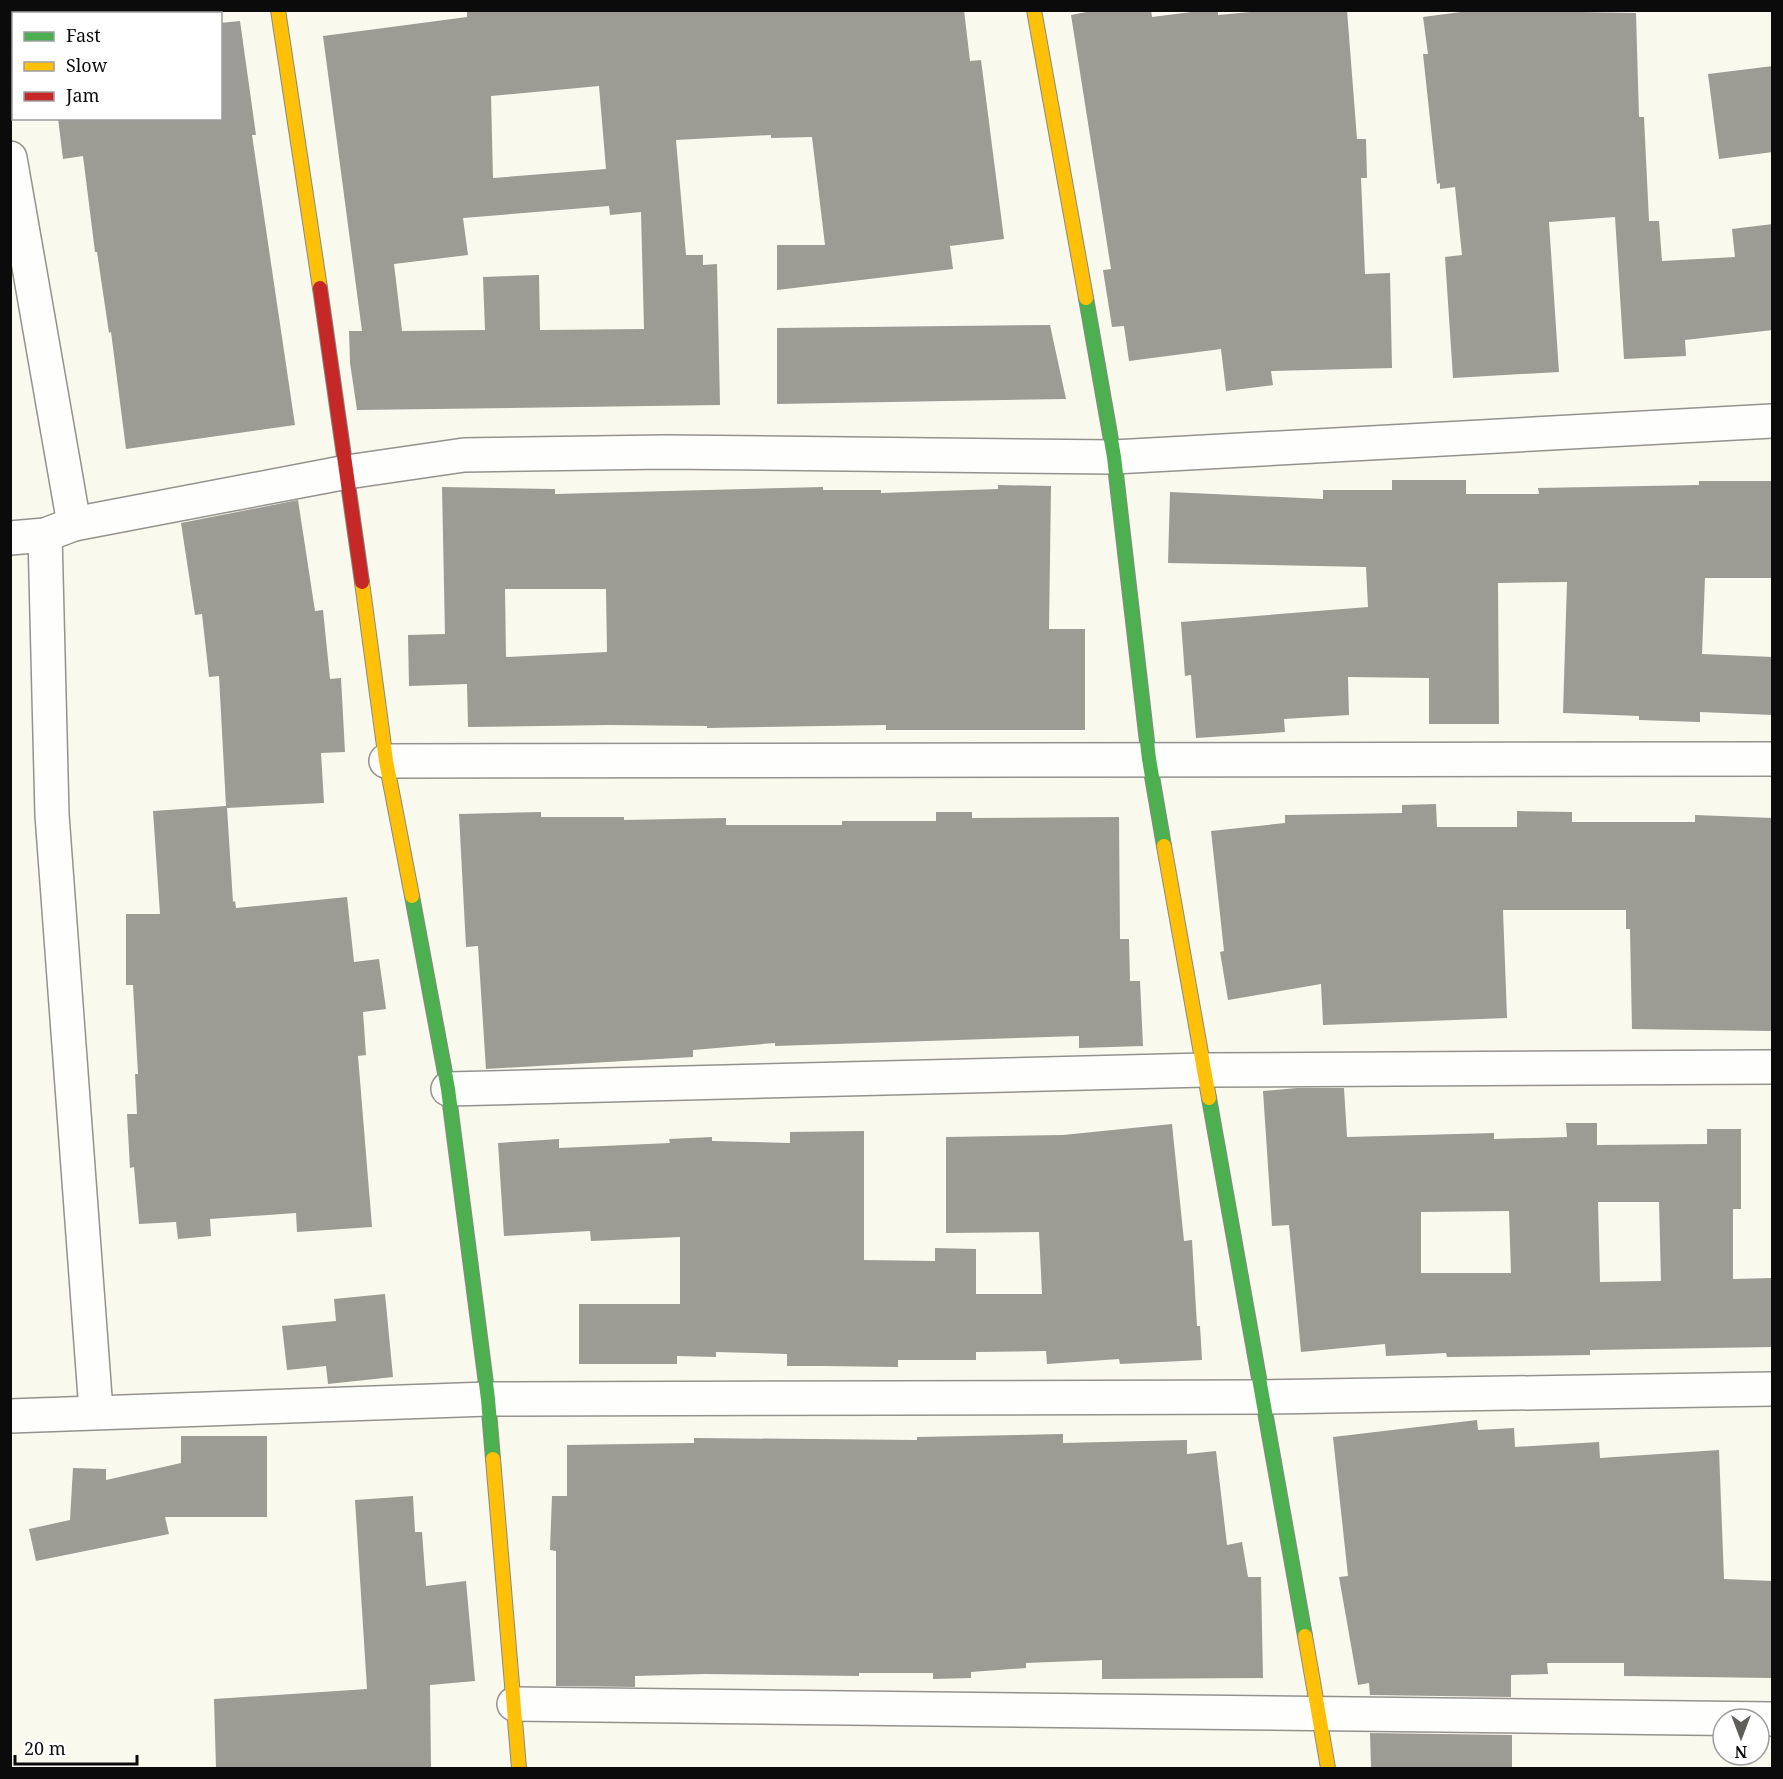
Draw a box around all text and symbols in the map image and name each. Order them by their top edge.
legend [12,12,222,120]
text: Fast [66,23,101,47]
text: Slow [66,53,108,77]
text: Jam [65,83,100,107]
north arrow [1711,1707,1771,1767]
scale bar [15,1728,136,1766]
text: 20 m [24,1736,66,1760]
text: N [1734,1741,1747,1763]

